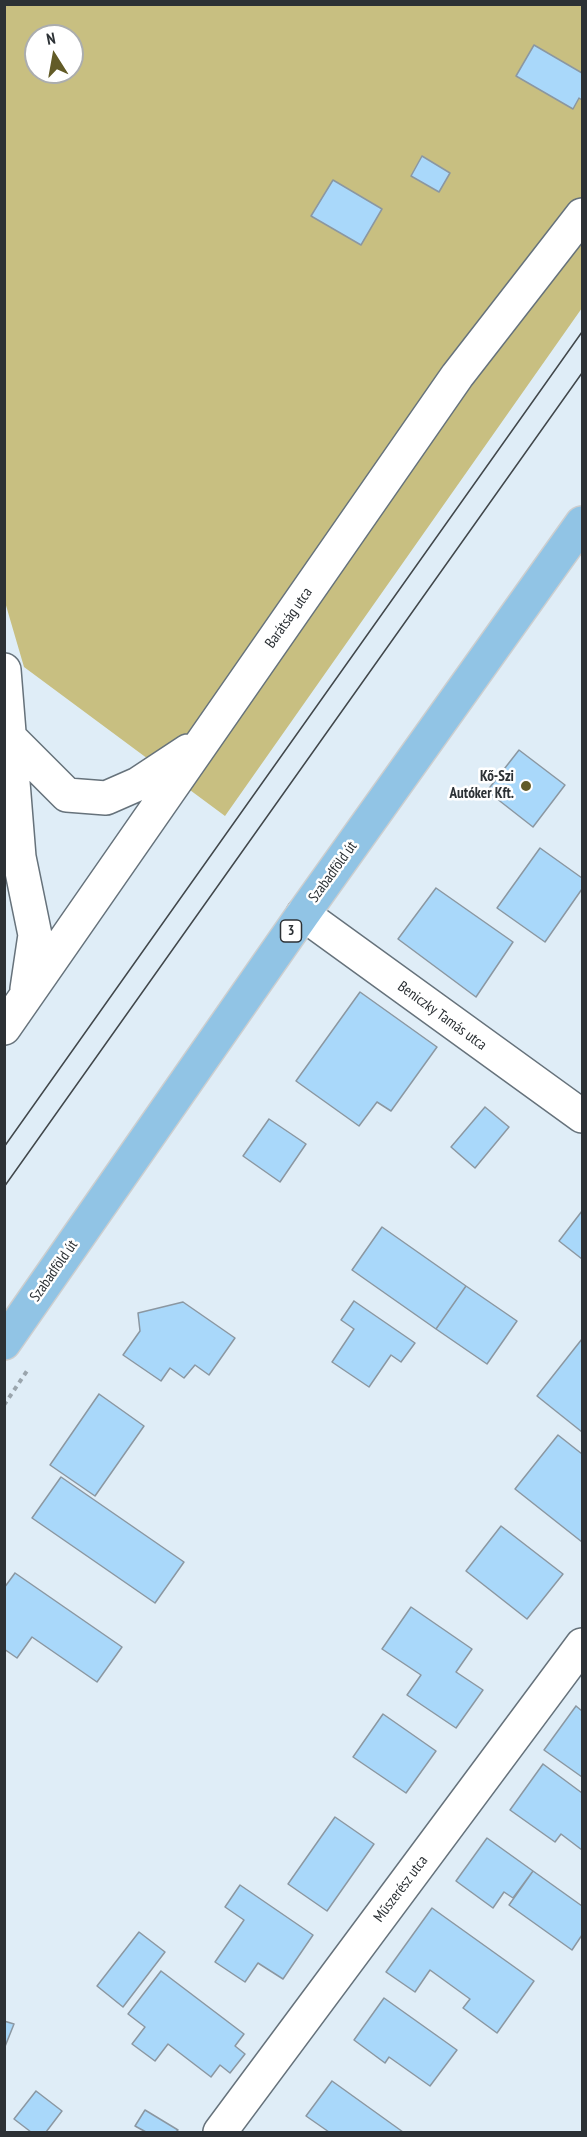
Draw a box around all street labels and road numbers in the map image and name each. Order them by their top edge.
street label: Barátság utca [262,584,316,652]
street label: Szabadföld út [305,838,361,906]
road number: 3 [280,920,302,942]
street label: Beniczky Tamás utca [394,978,490,1054]
street label: Szabadföld út [26,1237,82,1305]
street label: Műszerész utca [370,1852,432,1926]

